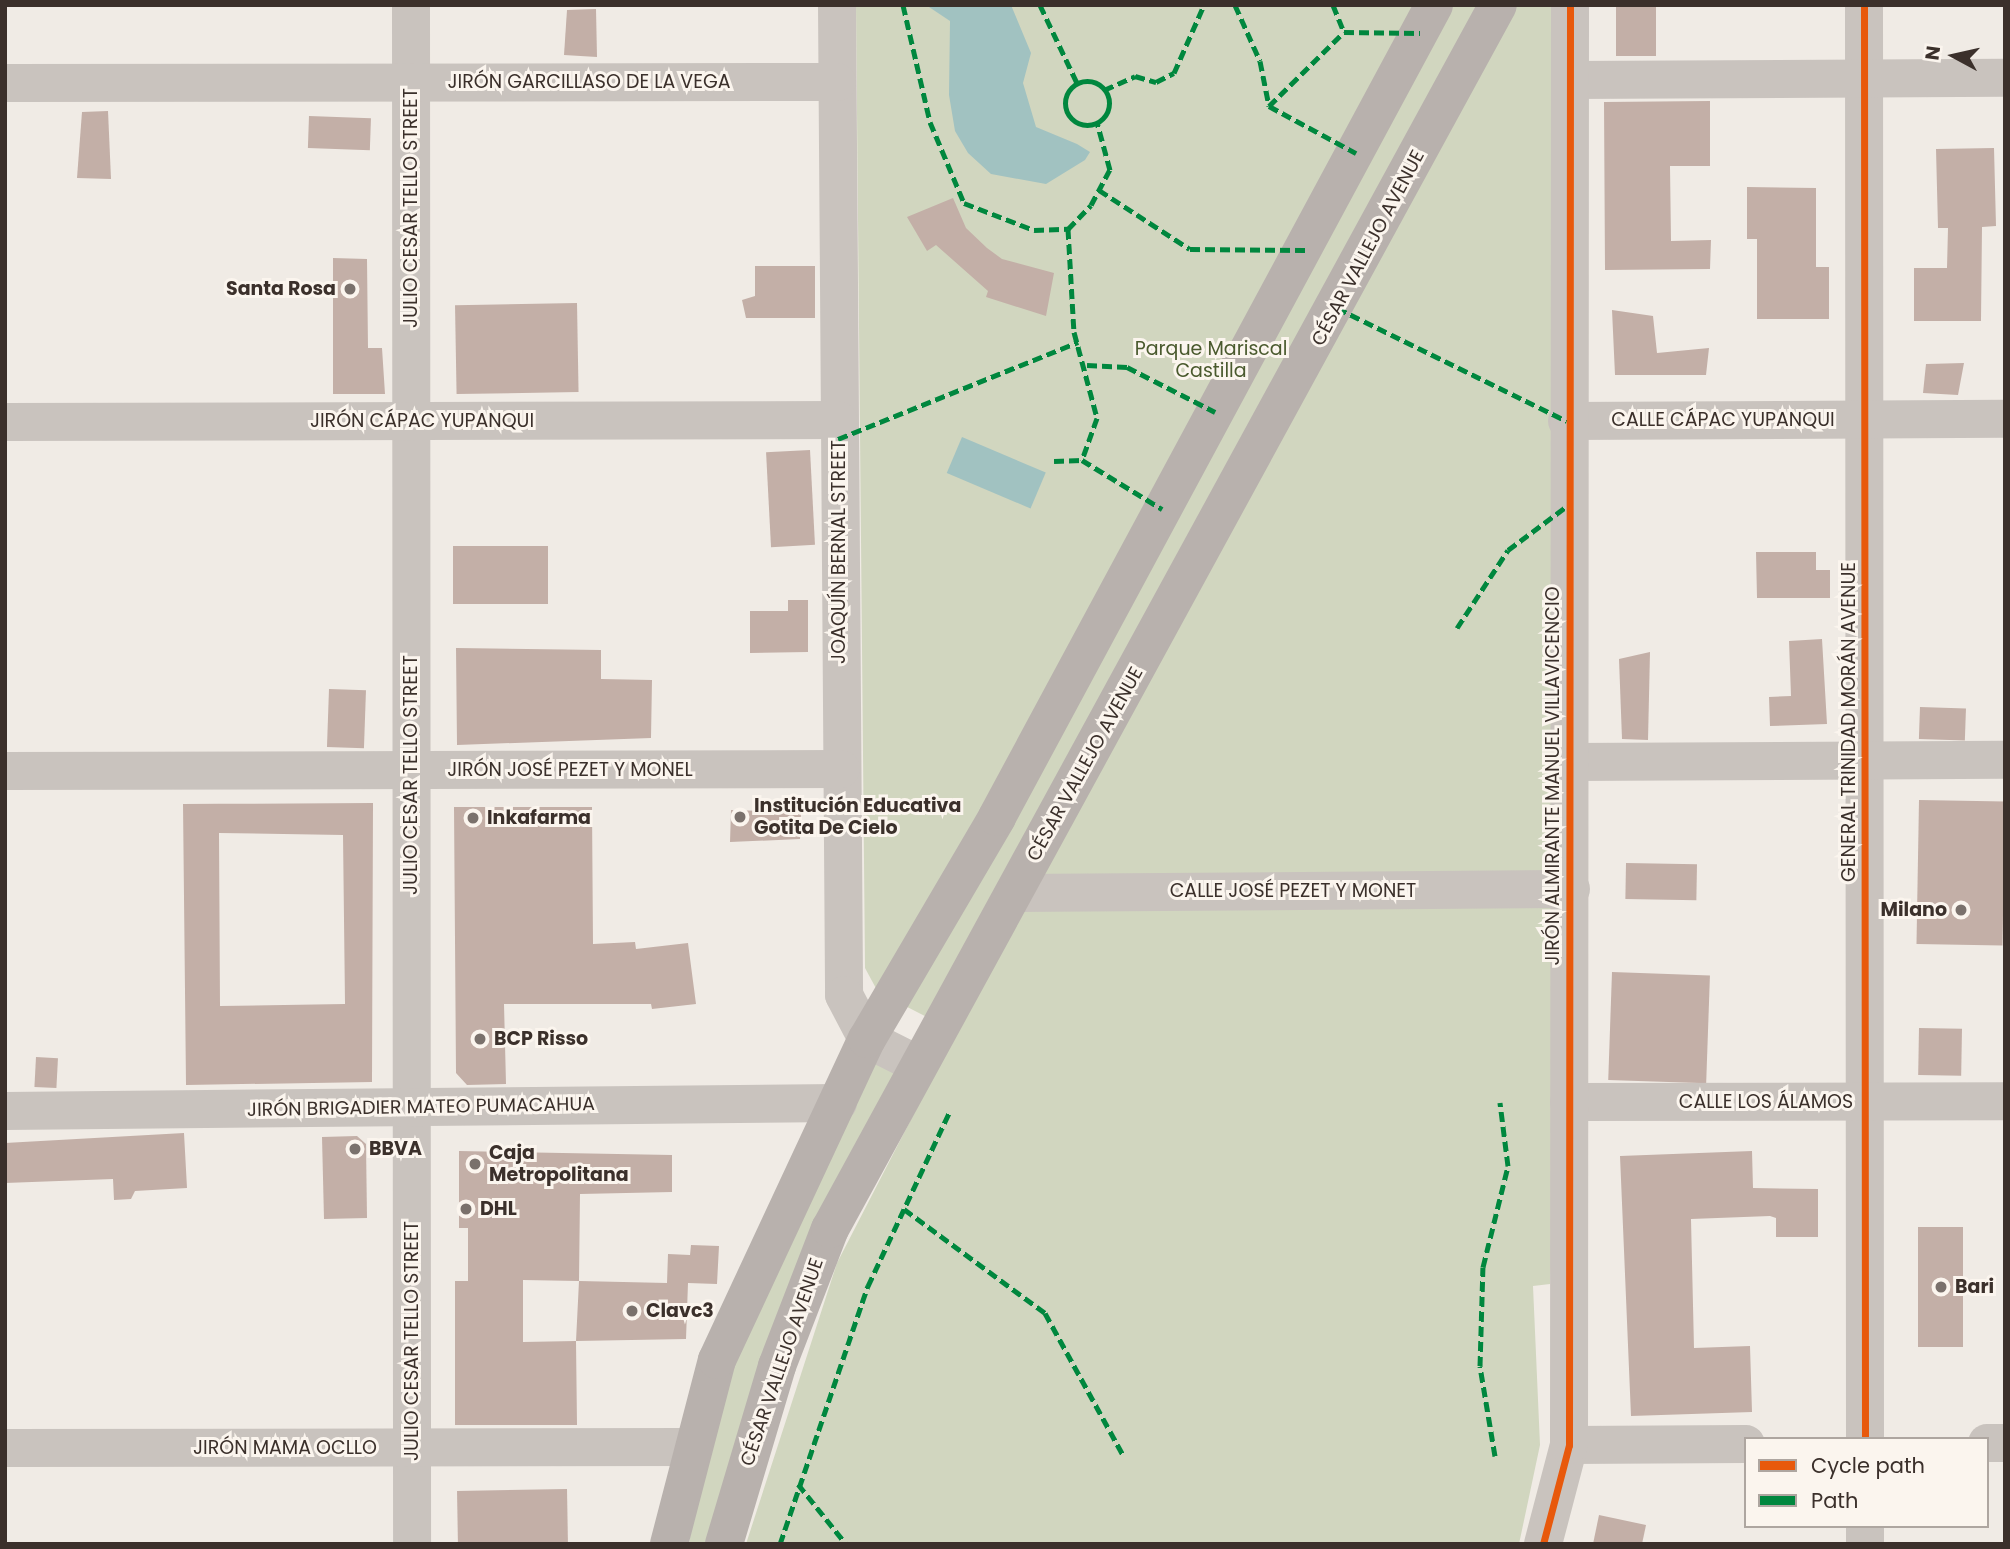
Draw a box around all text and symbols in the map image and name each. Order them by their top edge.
north arrow [1919,21,1989,91]
text: N [1918,44,1947,62]
street label: JIRÓN GARCILLASO DE LA VEGA [447,71,731,93]
street label: JULIO CESAR TELLO STREET [400,88,422,328]
street label: CÉSAR VALLEJO AVENUE [1307,146,1429,350]
place label: Santa Rosa [226,278,336,300]
marker: Santa Rosa [342,281,358,297]
park label: Parque Mariscal Castilla [1135,338,1287,382]
street label: CALLE CÁPAC YUPANQUI [1611,409,1835,431]
street label: JIRÓN CÁPAC YUPANQUI [310,410,534,432]
street label: JOAQUÍN BERNAL STREET [828,440,850,664]
street label: GENERAL TRINIDAD MORÁN AVENUE [1838,562,1860,882]
street label: JIRÓN ALMIRANTE MANUEL VILLAVICENCIO [1542,586,1564,966]
street label: JULIO CESAR TELLO STREET [400,655,422,895]
street label: CÉSAR VALLEJO AVENUE [1022,663,1148,865]
street label: JIRÓN JOSÉ PEZET Y MONEL [447,759,693,781]
place label: Institución Educativa Gotita De Cielo [754,795,961,839]
place label: Inkafarma [487,807,591,829]
marker: Institución Educativa Gotita De Cielo [732,809,748,825]
marker: Inkafarma [465,810,481,826]
street label: CALLE JOSÉ PEZET Y MONET [1170,880,1416,902]
place label: Milano [1881,899,1947,921]
marker: Milano [1953,902,1969,918]
place label: BCP Risso [494,1028,588,1050]
marker: BCP Risso [472,1031,488,1047]
street label: CALLE LOS ÁLAMOS [1679,1091,1853,1113]
street label: JIRÓN BRIGADIER MATEO PUMACAHUA [247,1093,595,1121]
place label: BBVA [369,1138,422,1160]
marker: BBVA [347,1141,363,1157]
place label: Caja Metropolitana [489,1142,629,1186]
marker: Caja Metropolitana [467,1156,483,1172]
place label: DHL [480,1198,517,1220]
marker: DHL [458,1201,474,1217]
street label: JULIO CESAR TELLO STREET [401,1221,423,1461]
street label: CÉSAR VALLEJO AVENUE [736,1255,828,1469]
place label: Bari [1955,1276,1994,1298]
marker: Bari [1933,1279,1949,1295]
place label: Clavc3 [646,1300,714,1322]
marker: Clavc3 [624,1303,640,1319]
street label: JIRÓN MAMA OCLLO [193,1437,377,1459]
legend [1744,1437,1989,1528]
text: Cycle path [1811,1451,1925,1480]
text: Path [1811,1486,1858,1515]

